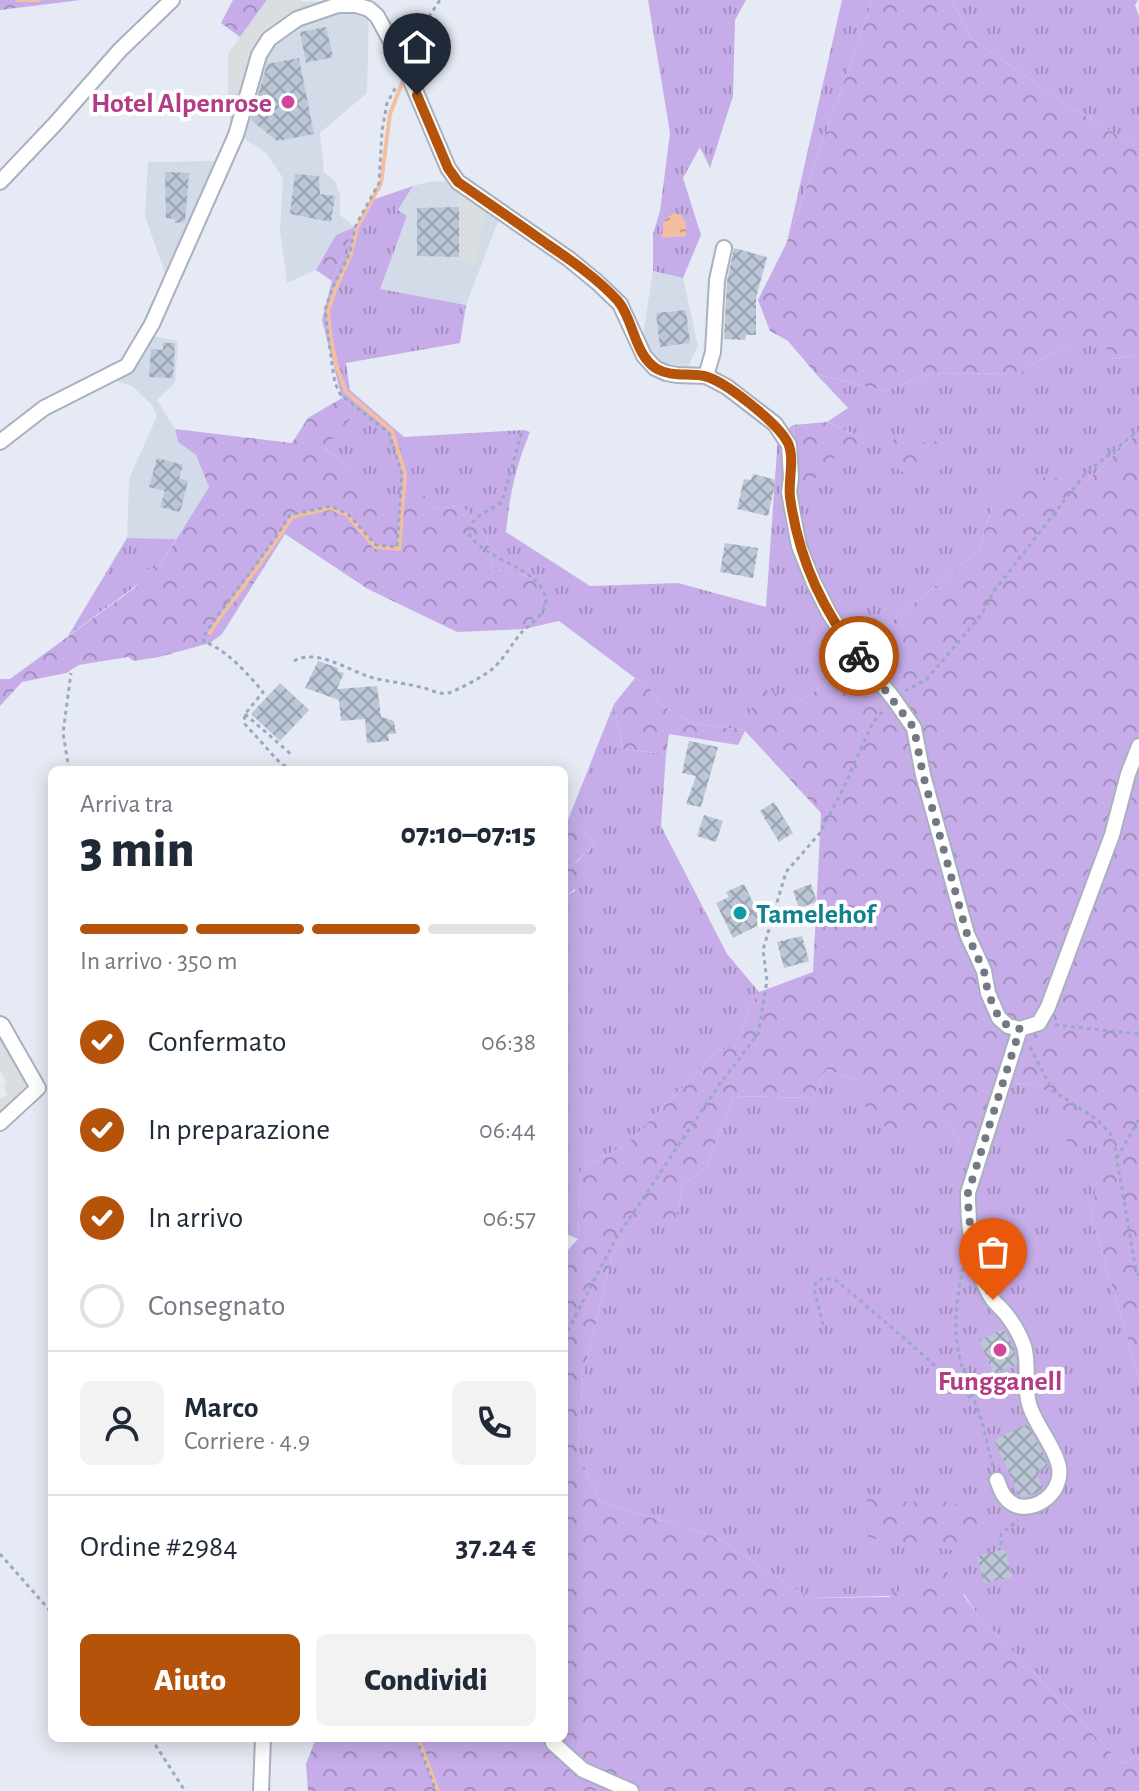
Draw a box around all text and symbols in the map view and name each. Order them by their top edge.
pin [383,13,451,95]
icon: home [395,25,439,69]
place label: Hotel Alpenrose [91,90,272,118]
marker: Hotel Alpenrose [279,93,297,111]
courier [819,616,899,696]
icon: bike [837,634,881,678]
text: Arriva tra [80,791,173,817]
text: 07:10–07:15 [400,819,536,849]
text: 3 min [80,824,194,876]
place label: Tamelehof [756,901,877,929]
marker: Tamelehof [731,904,749,922]
text: In arrivo · 350 m [80,948,238,974]
icon: check [80,1020,124,1064]
text: Confermato [148,1027,286,1057]
text: 06:38 [481,1029,536,1055]
icon: check [80,1108,124,1152]
text: In preparazione [148,1115,330,1145]
text: 06:44 [479,1117,536,1143]
icon: check [80,1196,124,1240]
text: In arrivo [148,1203,243,1233]
text: 06:57 [482,1205,536,1231]
pin [959,1218,1027,1300]
icon: bag [971,1230,1015,1274]
text: Consegnato [148,1291,285,1321]
marker: Fungganell [991,1341,1009,1359]
place label: Fungganell [938,1368,1062,1396]
button: person [80,1381,164,1465]
button: phone [452,1381,536,1465]
text: Marco [184,1393,259,1423]
text: Corriere · 4.9 [184,1428,310,1454]
text: Ordine #2984 [80,1532,238,1562]
text: 37.24 € [455,1532,536,1562]
button: Aiuto [80,1634,300,1726]
button: Condividi [316,1634,536,1726]

